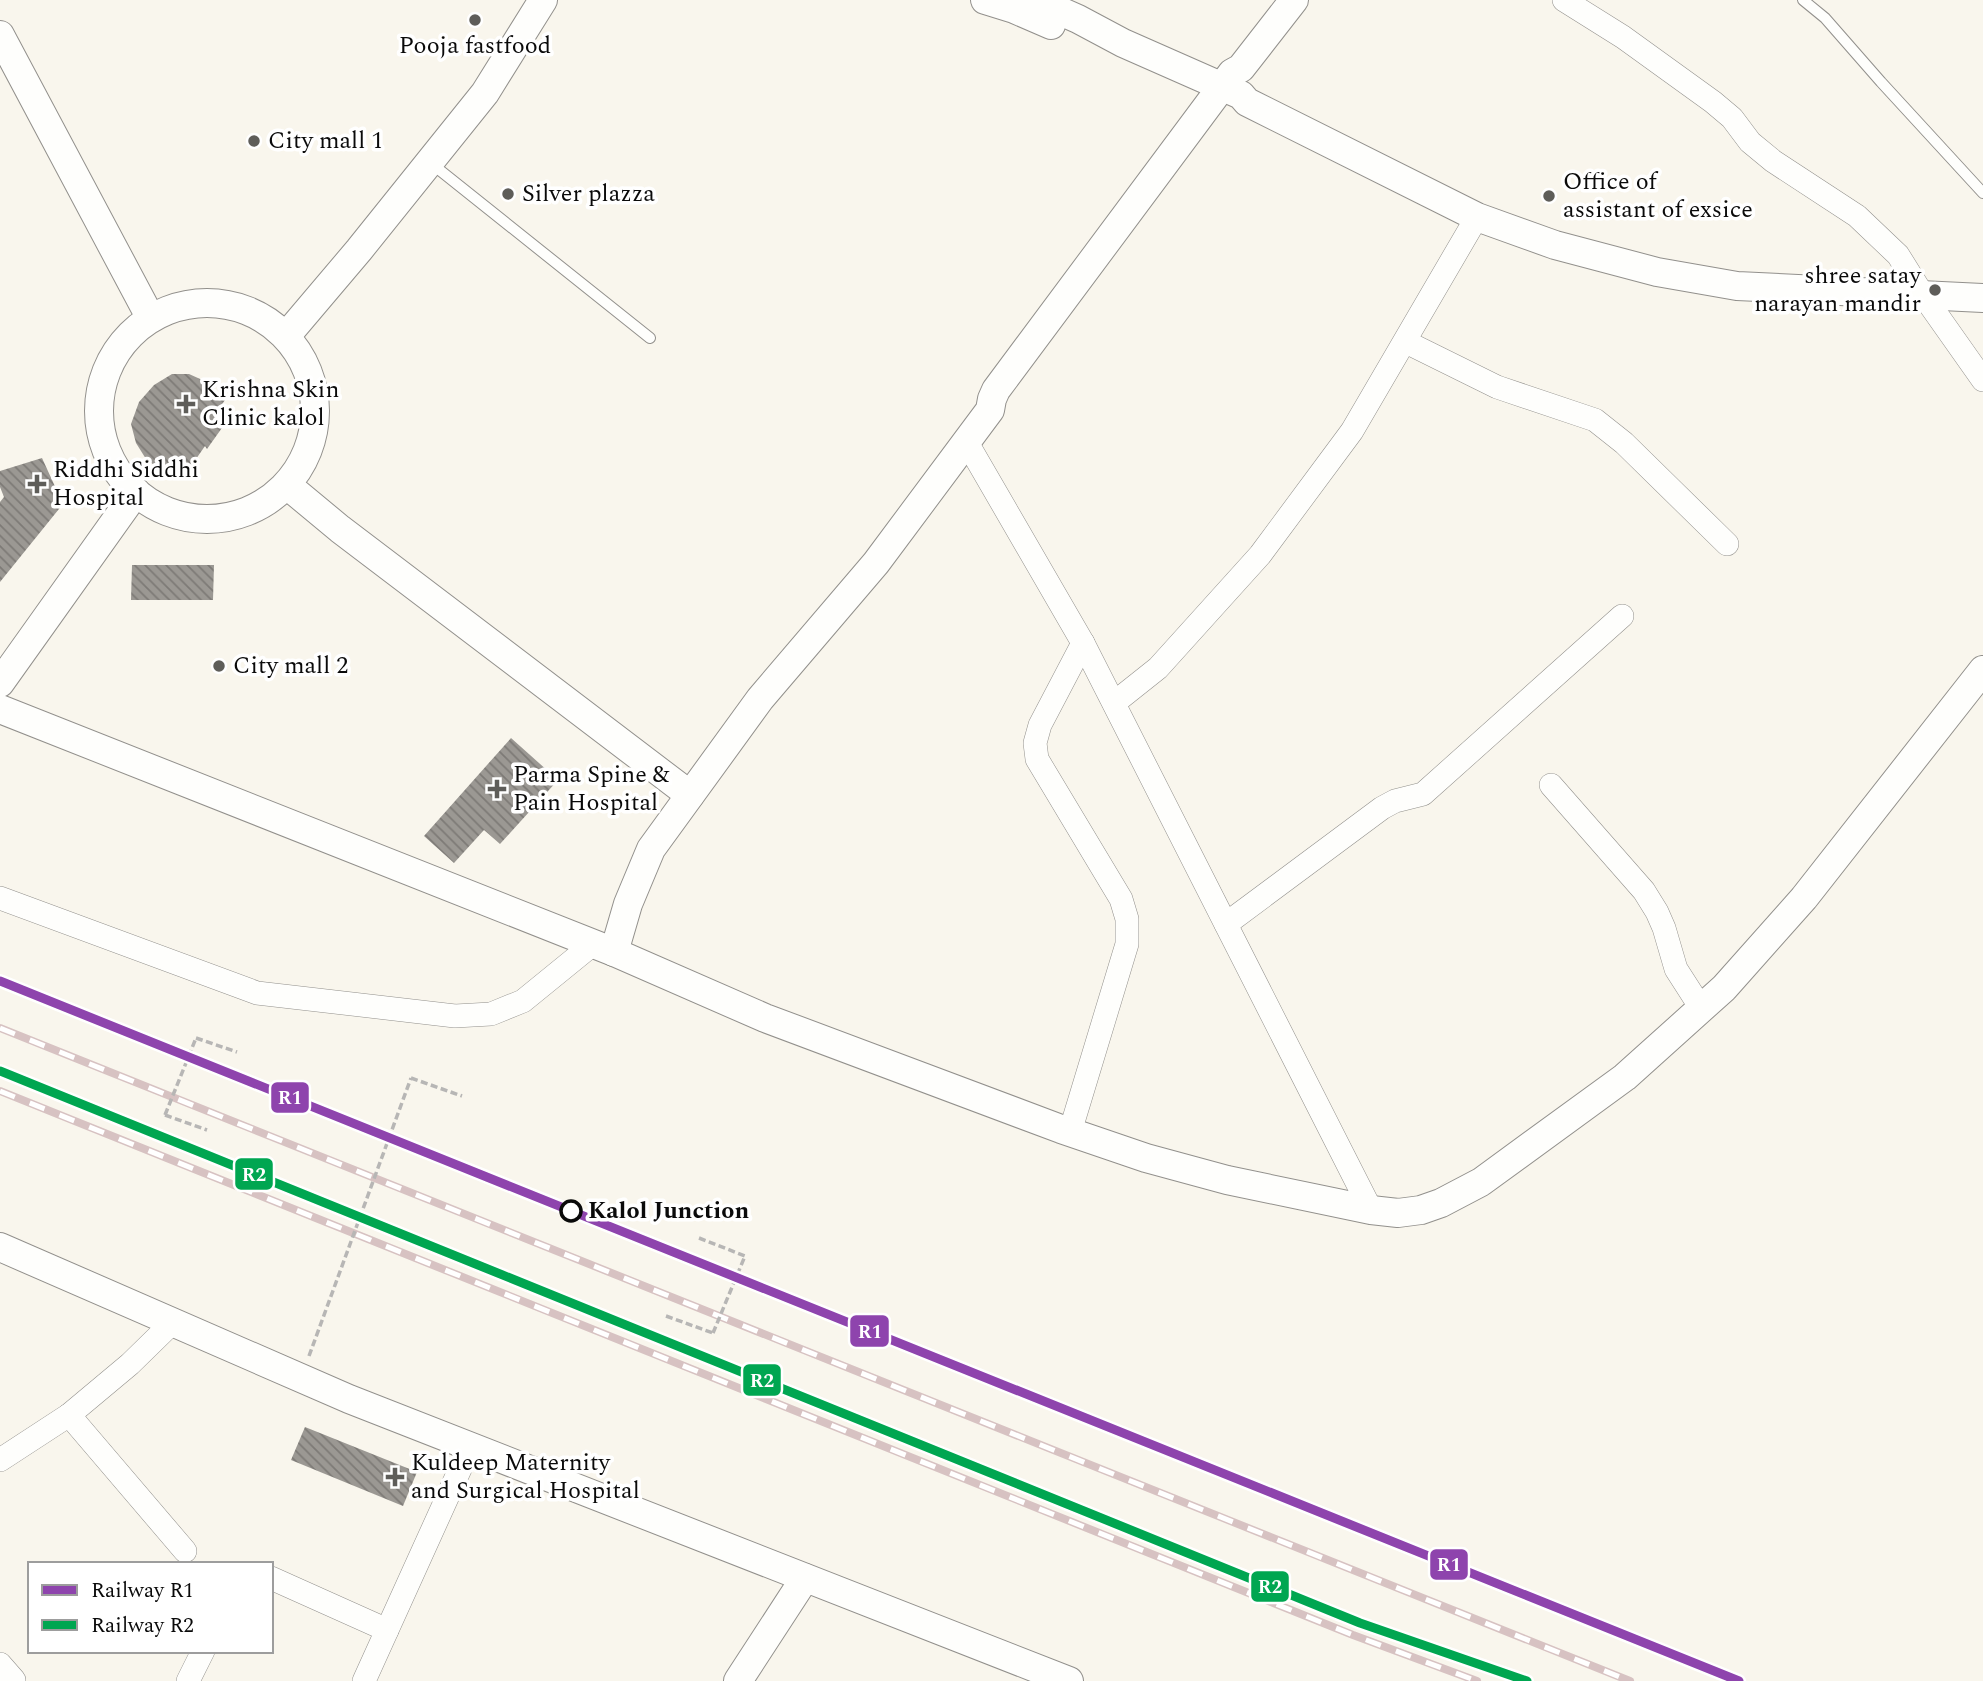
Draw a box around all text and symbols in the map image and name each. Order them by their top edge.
marker: Pooja fastfood [467,12,483,28]
place label: Pooja fastfood [399,28,551,64]
place label: City mall 1 [268,123,383,159]
marker: City mall 1 [246,133,262,149]
place label: Office of assistant of exsice [1563,164,1753,228]
place label: Silver plazza [522,176,655,212]
marker: Silver plazza [500,186,516,202]
marker: Office of assistant of exsice [1541,188,1557,204]
place label: shree satay narayan mandir [1754,258,1922,322]
marker: shree satay narayan mandir [1927,282,1943,298]
place label: Krishna Skin Clinic kalol [202,372,339,436]
marker: Krishna Skin Clinic kalol [176,394,196,414]
place label: Riddhi Siddhi Hospital [53,452,199,516]
marker: Riddhi Siddhi Hospital [27,474,47,494]
place label: City mall 2 [233,648,348,684]
marker: City mall 2 [211,658,227,674]
place label: Parma Spine & Pain Hospital [513,757,670,821]
marker: Parma Spine & Pain Hospital [487,779,507,799]
line badge: R1 [270,1081,310,1114]
text: R1 [278,1084,302,1113]
line badge: R2 [234,1157,274,1191]
text: R2 [242,1161,266,1190]
place label: Kalol Junction [588,1193,749,1229]
marker: Kalol Junction [560,1200,582,1222]
line badge: R1 [849,1314,890,1348]
text: R1 [858,1318,882,1347]
line badge: R2 [742,1363,782,1397]
text: R2 [750,1367,774,1396]
place label: Kuldeep Maternity and Surgical Hospital [411,1445,640,1509]
marker: Kuldeep Maternity and Surgical Hospital [385,1467,405,1487]
line badge: R1 [1429,1548,1469,1581]
text: R1 [1437,1551,1461,1580]
legend [28,1562,273,1653]
line badge: R2 [1250,1570,1290,1603]
text: R2 [1258,1573,1282,1602]
text: Railway R1 [91,1575,194,1607]
text: Railway R2 [91,1610,194,1642]

